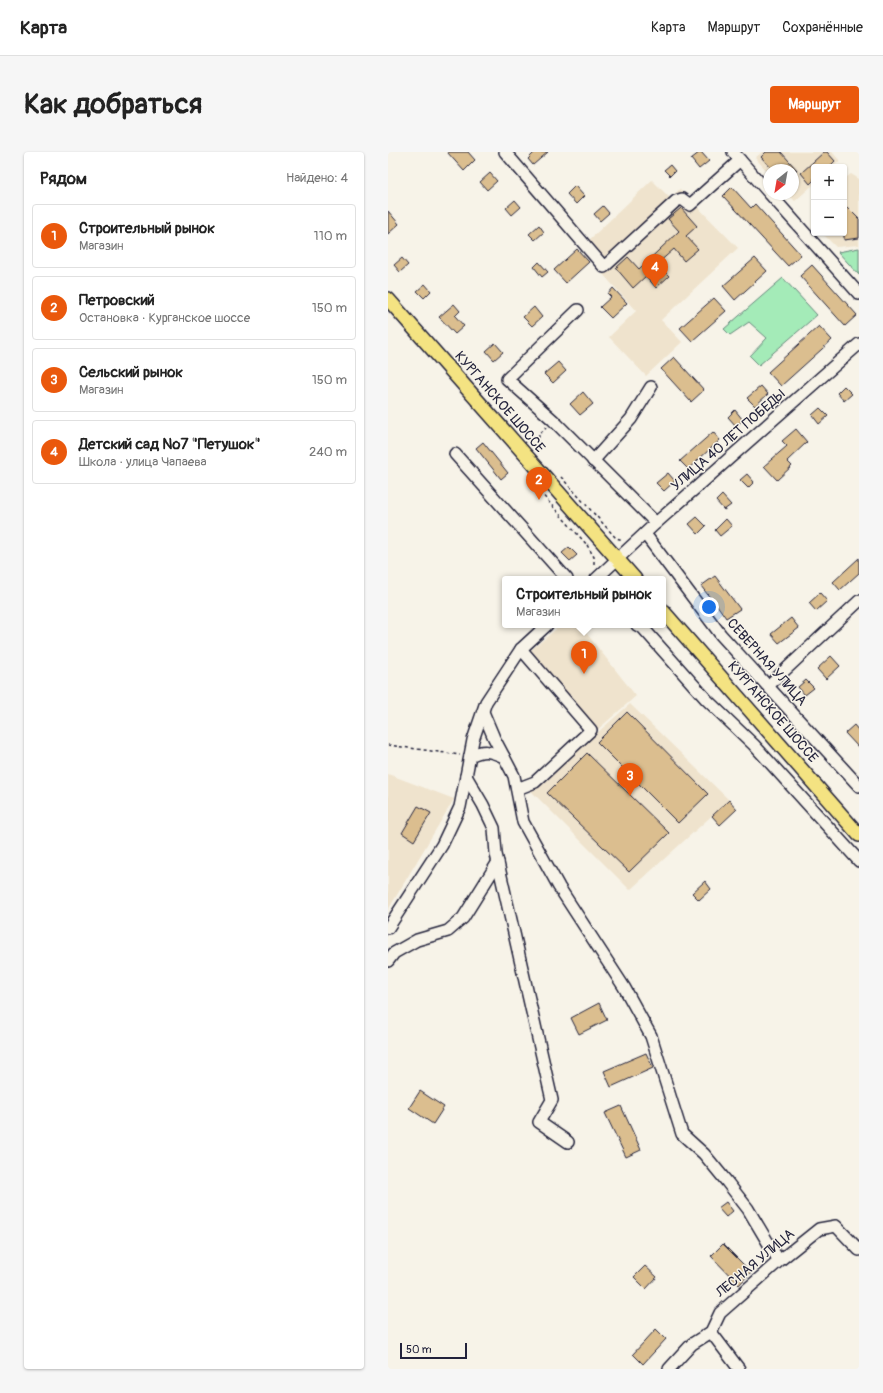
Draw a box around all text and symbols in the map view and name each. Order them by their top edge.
text: Карта [20,16,67,40]
text: Карта [651,19,686,36]
text: Маршрут [708,19,760,36]
text: Сохранённые [782,19,863,36]
button: Маршрут [770,86,859,123]
text: Как добраться [24,87,202,122]
north arrow [763,164,799,200]
map controls [811,164,847,236]
button: + [811,164,847,200]
text: Рядом [40,168,87,189]
text: Найдено: 4 [286,170,348,186]
button: − [811,200,847,236]
text: Строительный рынок [79,219,215,238]
text: 1 [51,228,57,244]
text: 110 m [314,228,347,244]
text: Магазин [79,238,123,254]
pin: 4 [642,254,668,287]
text: Петровский [79,291,155,310]
text: 2 [50,300,58,316]
text: 150 m [312,300,347,316]
text: Остановка · Курганское шоссе [79,310,250,326]
street label: КУРГАНСКОЕ ШОССЕ [451,348,549,456]
text: Сельский рынок [79,363,183,382]
text: 3 [50,372,58,388]
text: 150 m [312,372,347,388]
text: Магазин [79,382,123,398]
street label: УЛИЦА 40 ЛЕТ ПОБЕДЫ [667,386,789,494]
text: Детский сад №7 "Петушок" [79,435,261,454]
text: 4 [50,444,58,460]
text: 240 m [309,444,347,460]
text: Школа · улица Чапаева [79,454,207,470]
pin: 2 [526,467,552,500]
popup [502,576,666,628]
text: Строительный рынок [516,585,652,604]
your location [699,597,719,617]
text: Магазин [516,604,560,620]
street label: СЕВЕРНАЯ УЛИЦА [723,615,811,709]
pin: 1 [571,641,597,674]
street label: КУРГАНСКОЕ ШОССЕ [724,658,822,766]
pin: 3 [617,763,643,796]
street label: ЛЕСНАЯ УЛИЦА [711,1225,798,1302]
scale bar [400,1341,467,1360]
text: 50 m [406,1343,432,1356]

